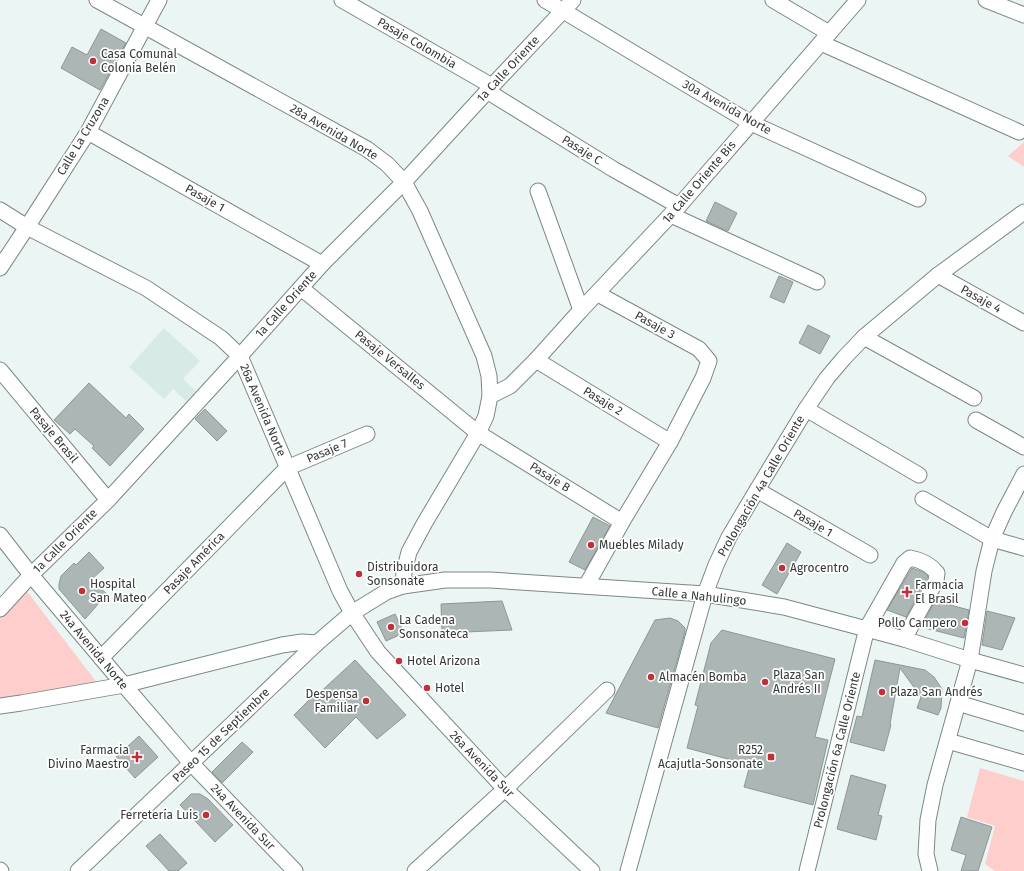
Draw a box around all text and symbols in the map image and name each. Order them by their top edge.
street label: Pasaje Colombia [375,15,459,71]
street label: 1a Calle Oriente [474,33,542,105]
place label: Casa Comunal Colonia Belén [101,47,177,75]
marker: Casa Comunal Colonia Belén [88,56,98,66]
street label: 30a Avenida Norte [680,77,774,137]
street label: Calle La Cruzona [54,94,112,178]
street label: 28a Avenida Norte [287,101,381,163]
street label: Pasaje C [559,132,605,168]
street label: 1a Calle Oriente Bis [659,138,739,226]
street label: Pasaje 1 [183,181,227,215]
street label: 1a Calle Oriente [252,268,320,340]
street label: Pasaje 4 [958,282,1004,316]
street label: Pasaje 3 [633,308,678,342]
street label: Pasaje Versalles [352,327,428,393]
street label: 26a Avenida Norte [237,362,289,458]
street label: Pasaje 2 [581,384,625,418]
street label: Pasaje Brasil [27,404,82,466]
street label: Prolongación 4a Calle Oriente [715,413,807,559]
street label: Pasaje 7 [304,436,350,466]
street label: Pasaje B [527,459,573,495]
street label: 1a Calle Oriente [30,506,100,576]
street label: Pasaje 1 [791,506,835,540]
street label: Pasaje América [161,529,227,597]
place label: Muebles Milady [599,538,684,552]
marker: Muebles Milady [586,540,596,550]
place label: Distribuidora Sonsonate [367,560,439,588]
place label: Agrocentro [790,561,849,575]
marker: Agrocentro [777,563,787,573]
marker: Distribuidora Sonsonate [354,569,364,579]
place label: Hospital San Mateo [90,577,147,605]
place label: Farmacia El Brasil [915,578,964,606]
street label: Calle a Nahulingo [651,584,747,608]
marker: Hospital San Mateo [77,586,87,596]
marker: Farmacia El Brasil [902,587,912,597]
street label: 24a Avenida Norte [57,608,131,692]
place label: La Cadena Sonsonateca [399,613,469,641]
place label: Pollo Campero [878,616,957,630]
marker: Pollo Campero [960,618,970,628]
marker: La Cadena Sonsonateca [386,622,396,632]
place label: Hotel Arizona [407,654,480,668]
marker: Hotel Arizona [394,656,404,666]
place label: Plaza San Andrés II [773,668,825,696]
place label: Almacén Bomba [659,670,747,684]
street label: Prolongación 6a Calle Oriente [811,670,863,830]
marker: Almacén Bomba [646,672,656,682]
marker: Plaza San Andrés II [760,677,770,687]
place label: Hotel [435,681,465,695]
marker: Hotel [422,683,432,693]
street label: Paseo 15 de Septiembre [170,685,272,785]
place label: Plaza San Andrés [890,685,983,699]
place label: Despensa Familiar [305,687,358,715]
marker: Plaza San Andrés [877,687,887,697]
marker: Despensa Familiar [361,696,371,706]
street label: 26a Avenida Sur [447,728,517,800]
place label: Farmacia Divino Maestro [48,743,129,771]
place label: R252 Acajutla-Sonsonate [658,743,763,771]
marker: Farmacia Divino Maestro [132,752,142,762]
marker: R252 Acajutla-Sonsonate [766,752,776,762]
street label: 24a Avenida Sur [208,781,278,853]
place label: Ferretería Luis [120,808,198,822]
marker: Ferretería Luis [201,810,211,820]

